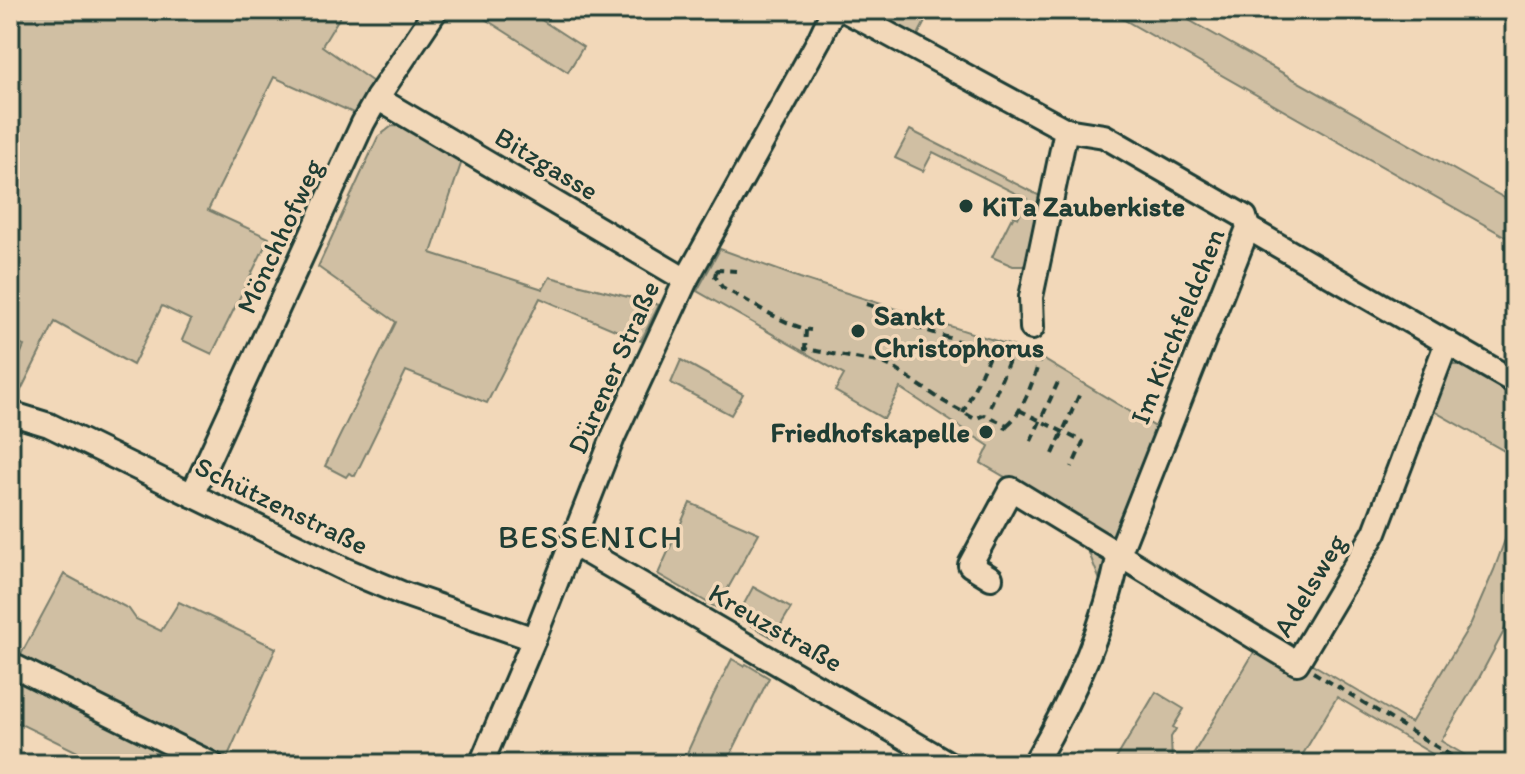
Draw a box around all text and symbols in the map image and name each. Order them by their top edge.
street label: Bitzgasse [489,119,605,207]
street label: Mönchhofweg [228,153,330,319]
place label: KiTa Zauberkiste [982,189,1185,223]
marker: KiTa Zauberkiste [957,197,975,215]
street label: Im Kirchfeldchen [1122,223,1232,429]
street label: Dürener Straße [560,275,666,459]
place label: Sankt Christophorus [874,298,1044,364]
marker: Sankt Christophorus [849,322,867,340]
place label: Friedhofskapelle [771,415,970,449]
marker: Friedhofskapelle [977,423,995,441]
street label: Schützenstraße [190,448,374,562]
district label: BESSENICH [498,518,684,556]
street label: Adelsweg [1265,527,1353,642]
street label: Kreuzstraße [703,575,849,679]

